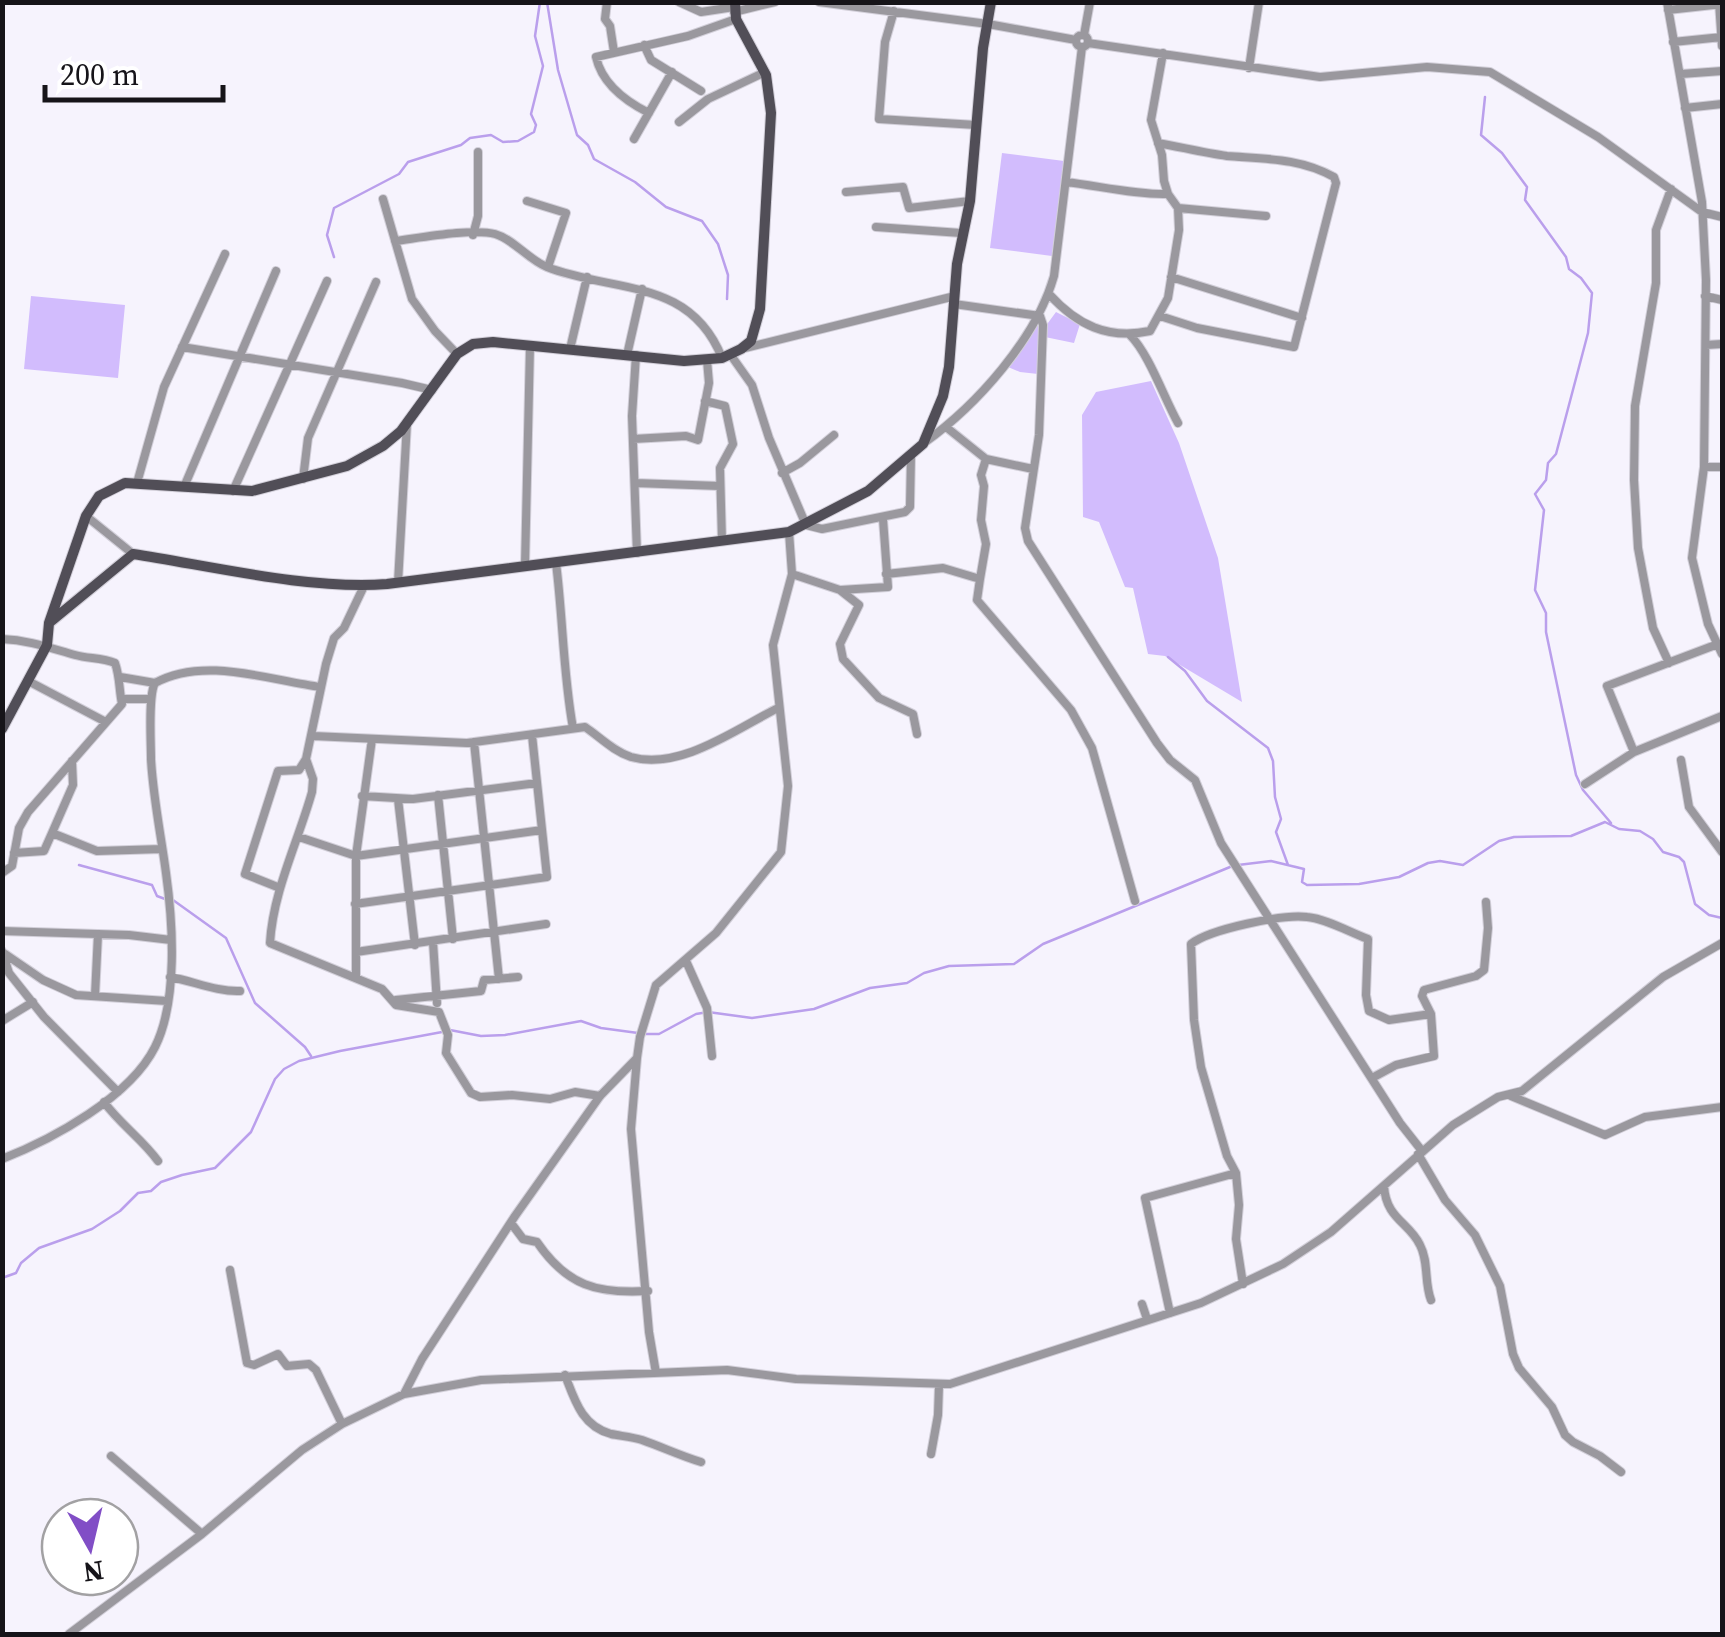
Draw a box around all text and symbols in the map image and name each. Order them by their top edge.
scale bar [45,40,222,102]
text: 200 m [60,54,139,95]
north arrow [40,1497,140,1597]
text: N [81,1552,106,1592]

